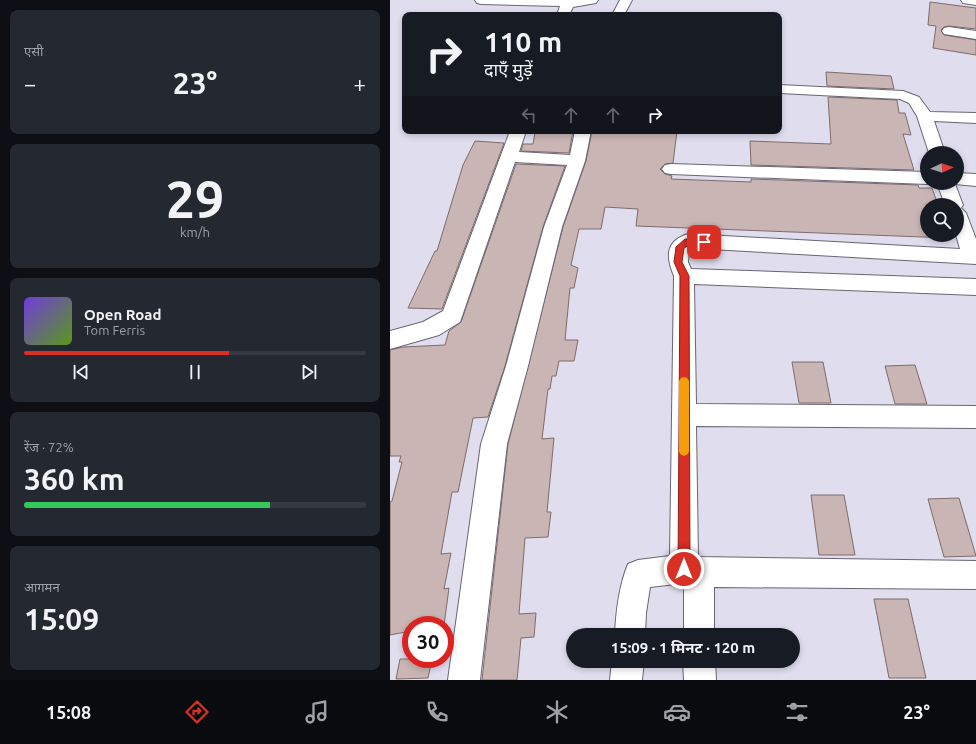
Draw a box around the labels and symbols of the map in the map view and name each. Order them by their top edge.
north arrow [920,146,964,190]
pin [687,225,721,259]
position arrow [663,548,705,590]
speed limit sign: 30 [402,616,454,668]

